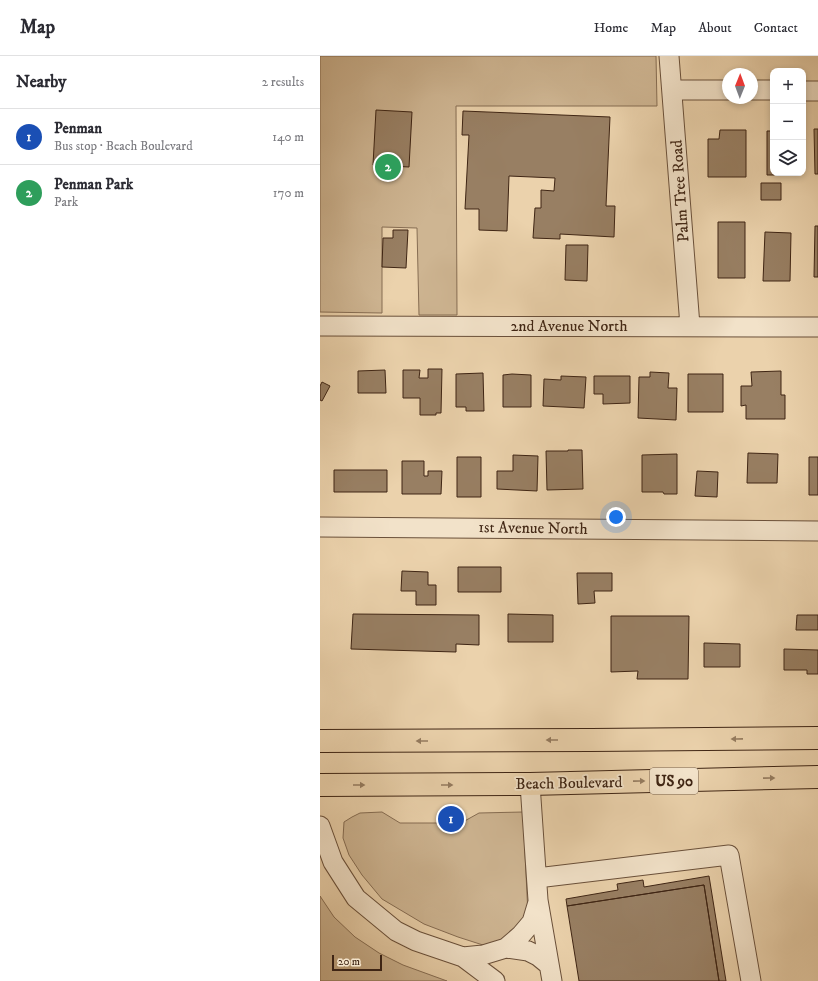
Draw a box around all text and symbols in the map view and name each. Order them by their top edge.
text: Map [20,16,55,39]
text: Home [594,19,628,37]
text: Map [650,19,676,37]
text: About [698,19,732,37]
text: Contact [754,19,798,37]
north arrow [722,68,758,104]
map controls [770,68,806,176]
button: + [770,68,806,104]
text: Nearby [16,71,66,93]
text: 2 results [262,74,304,90]
button: − [770,104,806,140]
text: Penman [54,119,102,138]
text: 1 [27,129,31,145]
text: 140 m [272,129,304,145]
text: Bus stop · Beach Boulevard [54,138,193,154]
street label: Palm Tree Road [666,139,694,243]
button: layers [770,140,806,176]
pin: 2 [375,152,401,182]
text: Penman Park [54,175,133,194]
text: 2 [26,185,32,201]
text: 170 m [273,185,304,201]
text: Park [54,194,78,210]
street label: 2nd Avenue North [510,316,628,336]
your location [606,507,626,527]
street label: 1st Avenue North [478,517,588,539]
one-way arrow [730,736,743,742]
one-way arrow [545,737,558,743]
one-way arrow [415,738,428,744]
road number: US 90 [650,768,698,794]
street label: Beach Boulevard [515,772,623,794]
one-way arrow [763,775,775,782]
one-way arrow [633,778,645,785]
one-way arrow [353,782,366,788]
one-way arrow [441,782,454,788]
pin: 1 [438,804,464,834]
scale bar [332,953,382,972]
text: 20 m [338,955,360,969]

